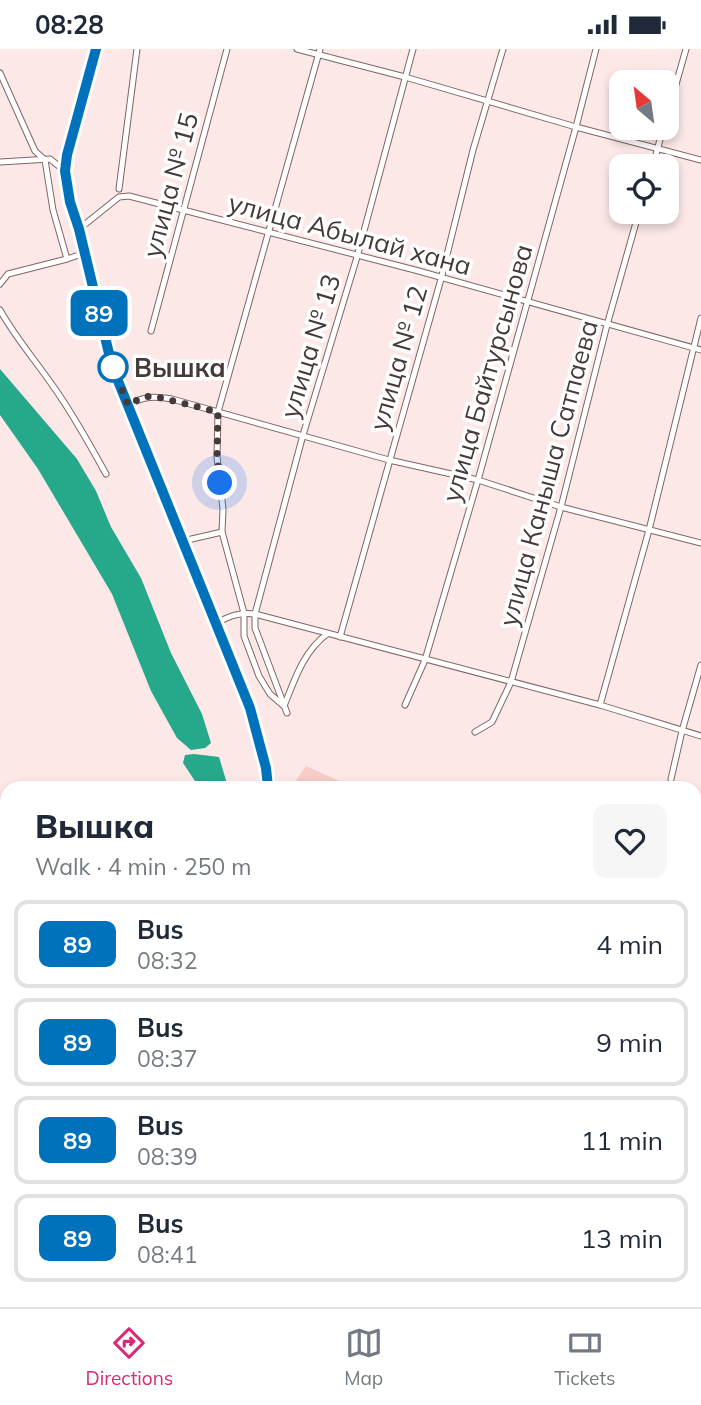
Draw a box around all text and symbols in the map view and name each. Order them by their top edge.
text: 08:28 [35,8,104,41]
north arrow [609,70,679,140]
map controls [609,70,679,224]
street label: улица № 15 [135,109,205,261]
button: locate [609,154,679,224]
street label: улица Абылай хана [225,186,475,282]
street label: улица Байтурсынова [434,240,540,506]
street label: улица № 13 [272,270,348,422]
street label: улица № 12 [362,282,434,434]
line badge: 89 [68,290,130,336]
text: 89 [85,298,113,328]
street label: улица Каныша Сатпаева [491,316,605,630]
place label: Вышка [134,351,226,384]
marker: Вышка [98,352,128,382]
your location [202,465,237,500]
button: heart [593,804,667,878]
text: Вышка [35,805,154,846]
text: Walk · 4 min · 250 m [35,852,252,881]
text: Bus [137,913,183,946]
text: 4 min [596,928,663,961]
text: 89 [63,929,92,959]
text: 08:32 [137,946,197,975]
text: Bus [137,1011,183,1044]
text: 9 min [596,1026,663,1059]
text: 89 [63,1027,92,1057]
text: 08:37 [137,1044,197,1073]
text: Bus [137,1109,183,1142]
text: 11 min [581,1124,663,1157]
text: 89 [63,1125,92,1155]
text: 08:39 [137,1142,197,1171]
text: Bus [137,1207,183,1240]
text: 13 min [581,1222,663,1255]
text: 89 [63,1223,92,1253]
text: 08:41 [137,1240,197,1269]
tab: Directions [85,1324,173,1390]
tab: Map [344,1324,383,1390]
tab: Tickets [554,1324,616,1390]

